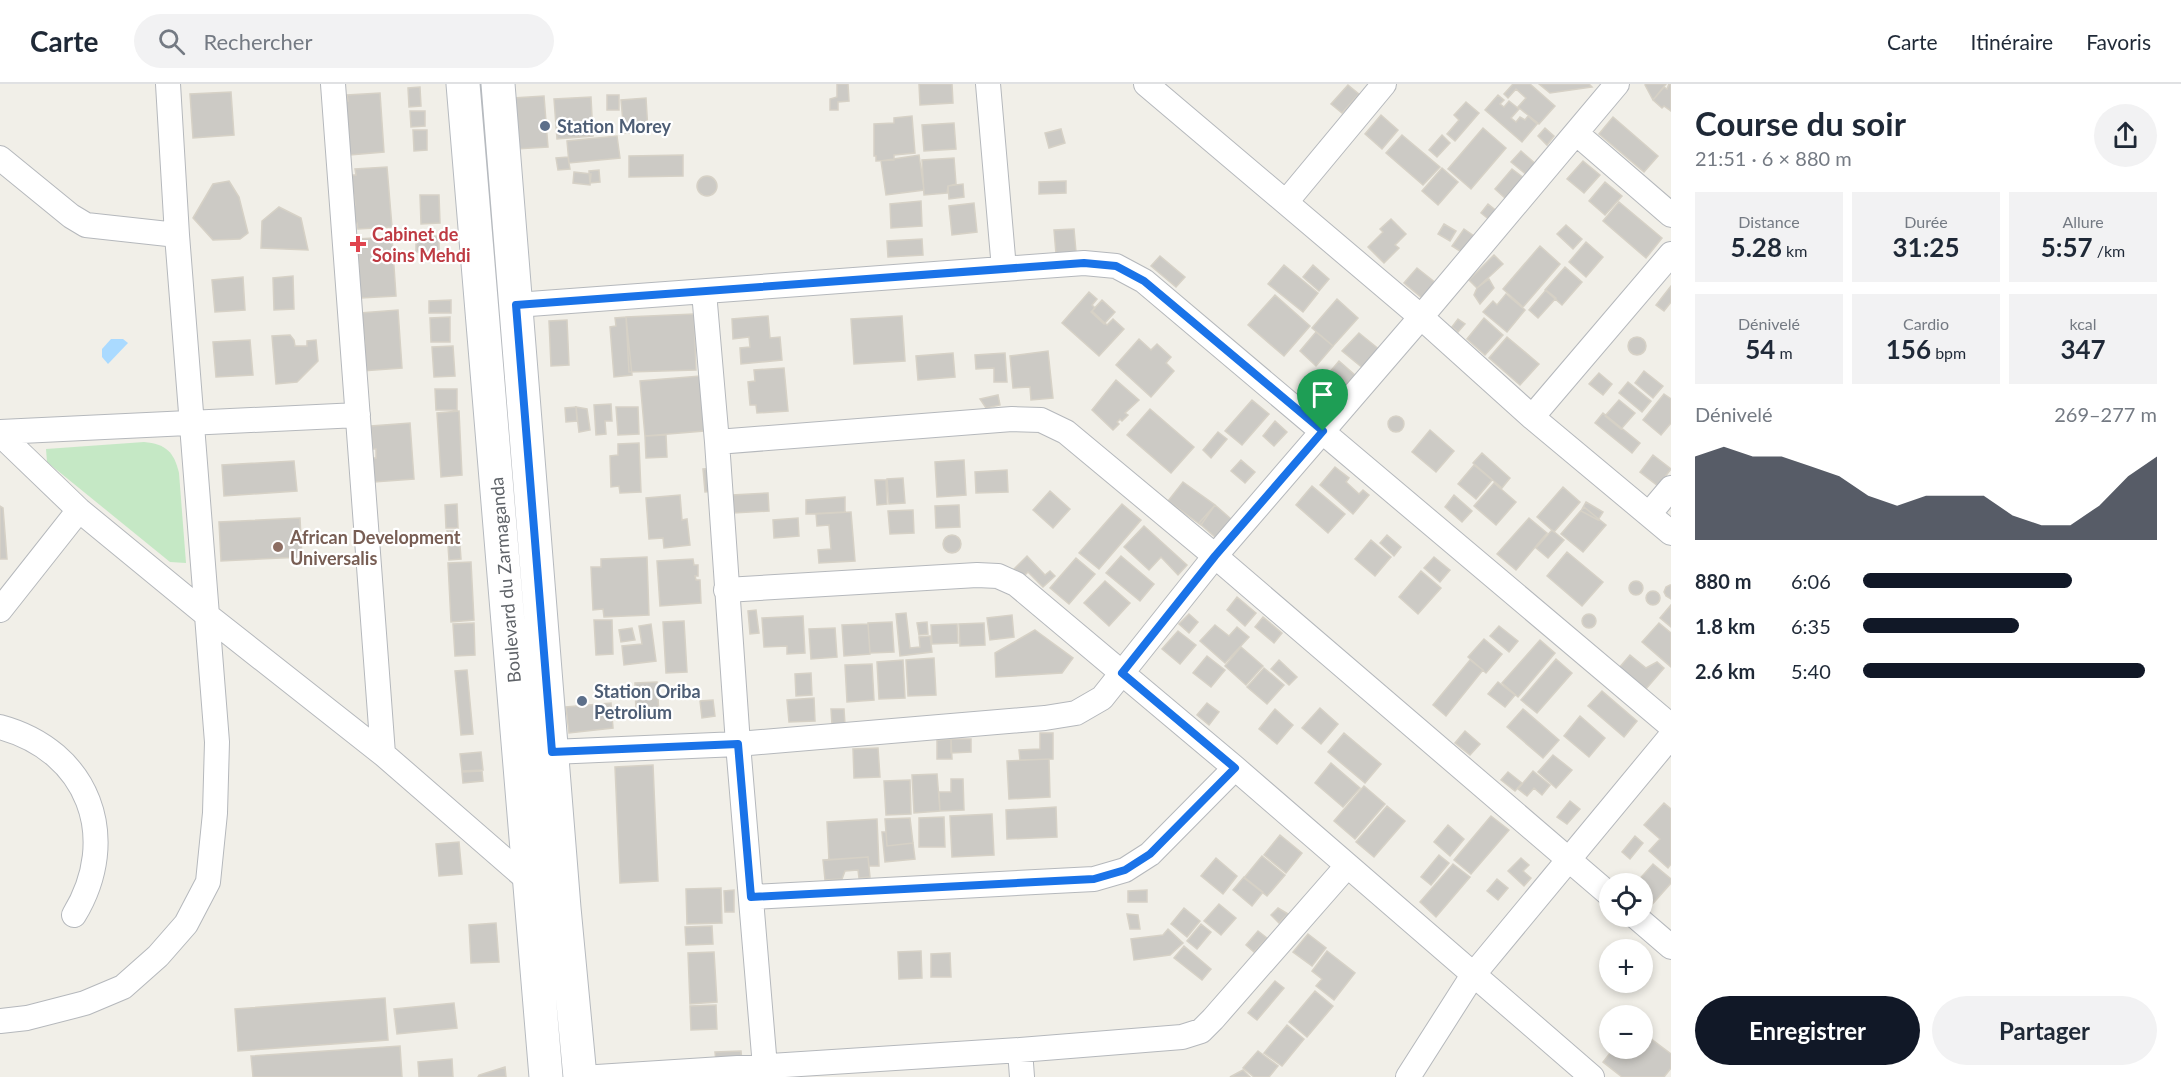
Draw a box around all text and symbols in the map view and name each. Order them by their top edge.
search box [134,14,554,68]
text: Carte [30,24,98,58]
icon: search [155,25,188,58]
text: Rechercher [203,28,312,55]
text: Carte [1887,29,1938,54]
text: Itinéraire [1971,29,2053,54]
text: Favoris [2086,29,2151,54]
text: Course du soir [1695,103,1906,143]
button: share [2094,104,2157,167]
place label: Station Morey [557,115,672,137]
marker: Station Morey [538,119,552,133]
text: 21:51 · 6 × 880 m [1695,146,1852,170]
text: Distance [1738,212,1800,231]
text: Durée [1904,212,1948,231]
text: Allure [2062,212,2104,231]
place label: Cabinet de Soins Mehdi [372,223,470,266]
text: 5.28 [1731,231,1782,263]
text: 31:25 [1892,231,1960,263]
text: 5:57 [2041,231,2093,263]
marker: Cabinet de Soins Mehdi [349,235,367,253]
text: km [1782,241,1807,260]
text: /km [2093,241,2125,260]
text: Dénivelé [1738,314,1800,333]
text: Cardio [1903,314,1949,333]
text: kcal [2069,314,2097,333]
text: 54 [1745,333,1775,365]
text: 156 [1886,333,1931,365]
text: 347 [2060,333,2106,365]
text: m [1775,343,1793,362]
text: bpm [1931,343,1966,362]
pin [1297,369,1348,431]
icon: arrive [1306,378,1339,411]
text: Dénivelé [1695,402,1772,426]
text: 269–277 m [2054,402,2157,426]
street label: Boulevard du Zarmaganda [485,476,525,684]
place label: African Development Universalis [289,526,461,569]
marker: African Development Universalis [271,540,285,554]
text: 880 m [1695,569,1751,593]
text: 6:06 [1791,569,1831,593]
text: 1.8 km [1695,614,1755,638]
text: 6:35 [1791,614,1831,638]
text: 2.6 km [1695,659,1755,683]
text: 5:40 [1791,659,1831,683]
place label: Station Oriba Petrolium [594,680,701,723]
marker: Station Oriba Petrolium [575,694,589,708]
map controls [1599,873,1653,1059]
button: locate [1599,873,1653,927]
button: + [1599,939,1653,993]
button: Enregistrer [1695,996,1920,1065]
button: Partager [1932,996,2157,1065]
button: − [1599,1005,1653,1059]

